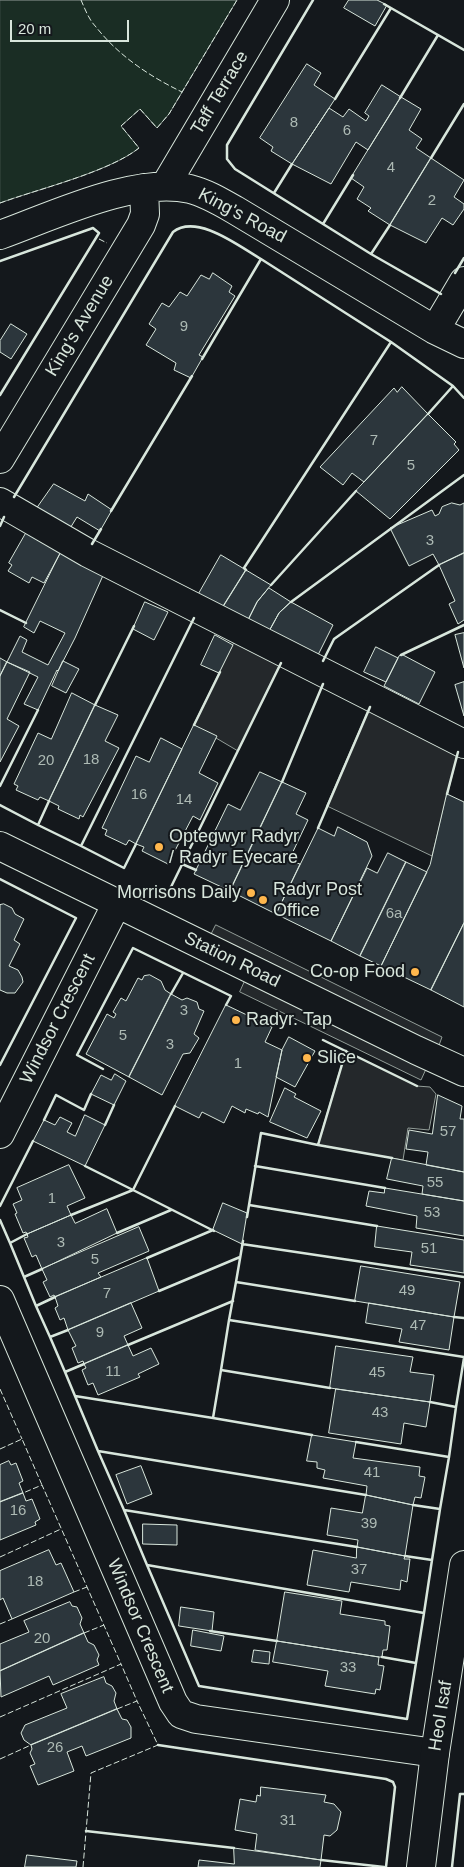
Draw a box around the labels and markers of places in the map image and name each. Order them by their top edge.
place label: Optegwyr Radyr / Radyr Eyecare [169,826,299,869]
marker: Optegwyr Radyr / Radyr Eyecare [153,841,165,853]
place label: Radyr Post Office [273,879,362,922]
place label: Morrisons Daily [117,882,241,904]
marker: Morrisons Daily [245,887,257,899]
marker: Radyr Post Office [257,894,269,906]
place label: Co-op Food [310,961,405,983]
marker: Co-op Food [409,966,421,978]
place label: Radyr. Tap [246,1009,332,1031]
marker: Radyr. Tap [230,1014,242,1026]
place label: Slice [317,1047,356,1069]
marker: Slice [301,1052,313,1064]

